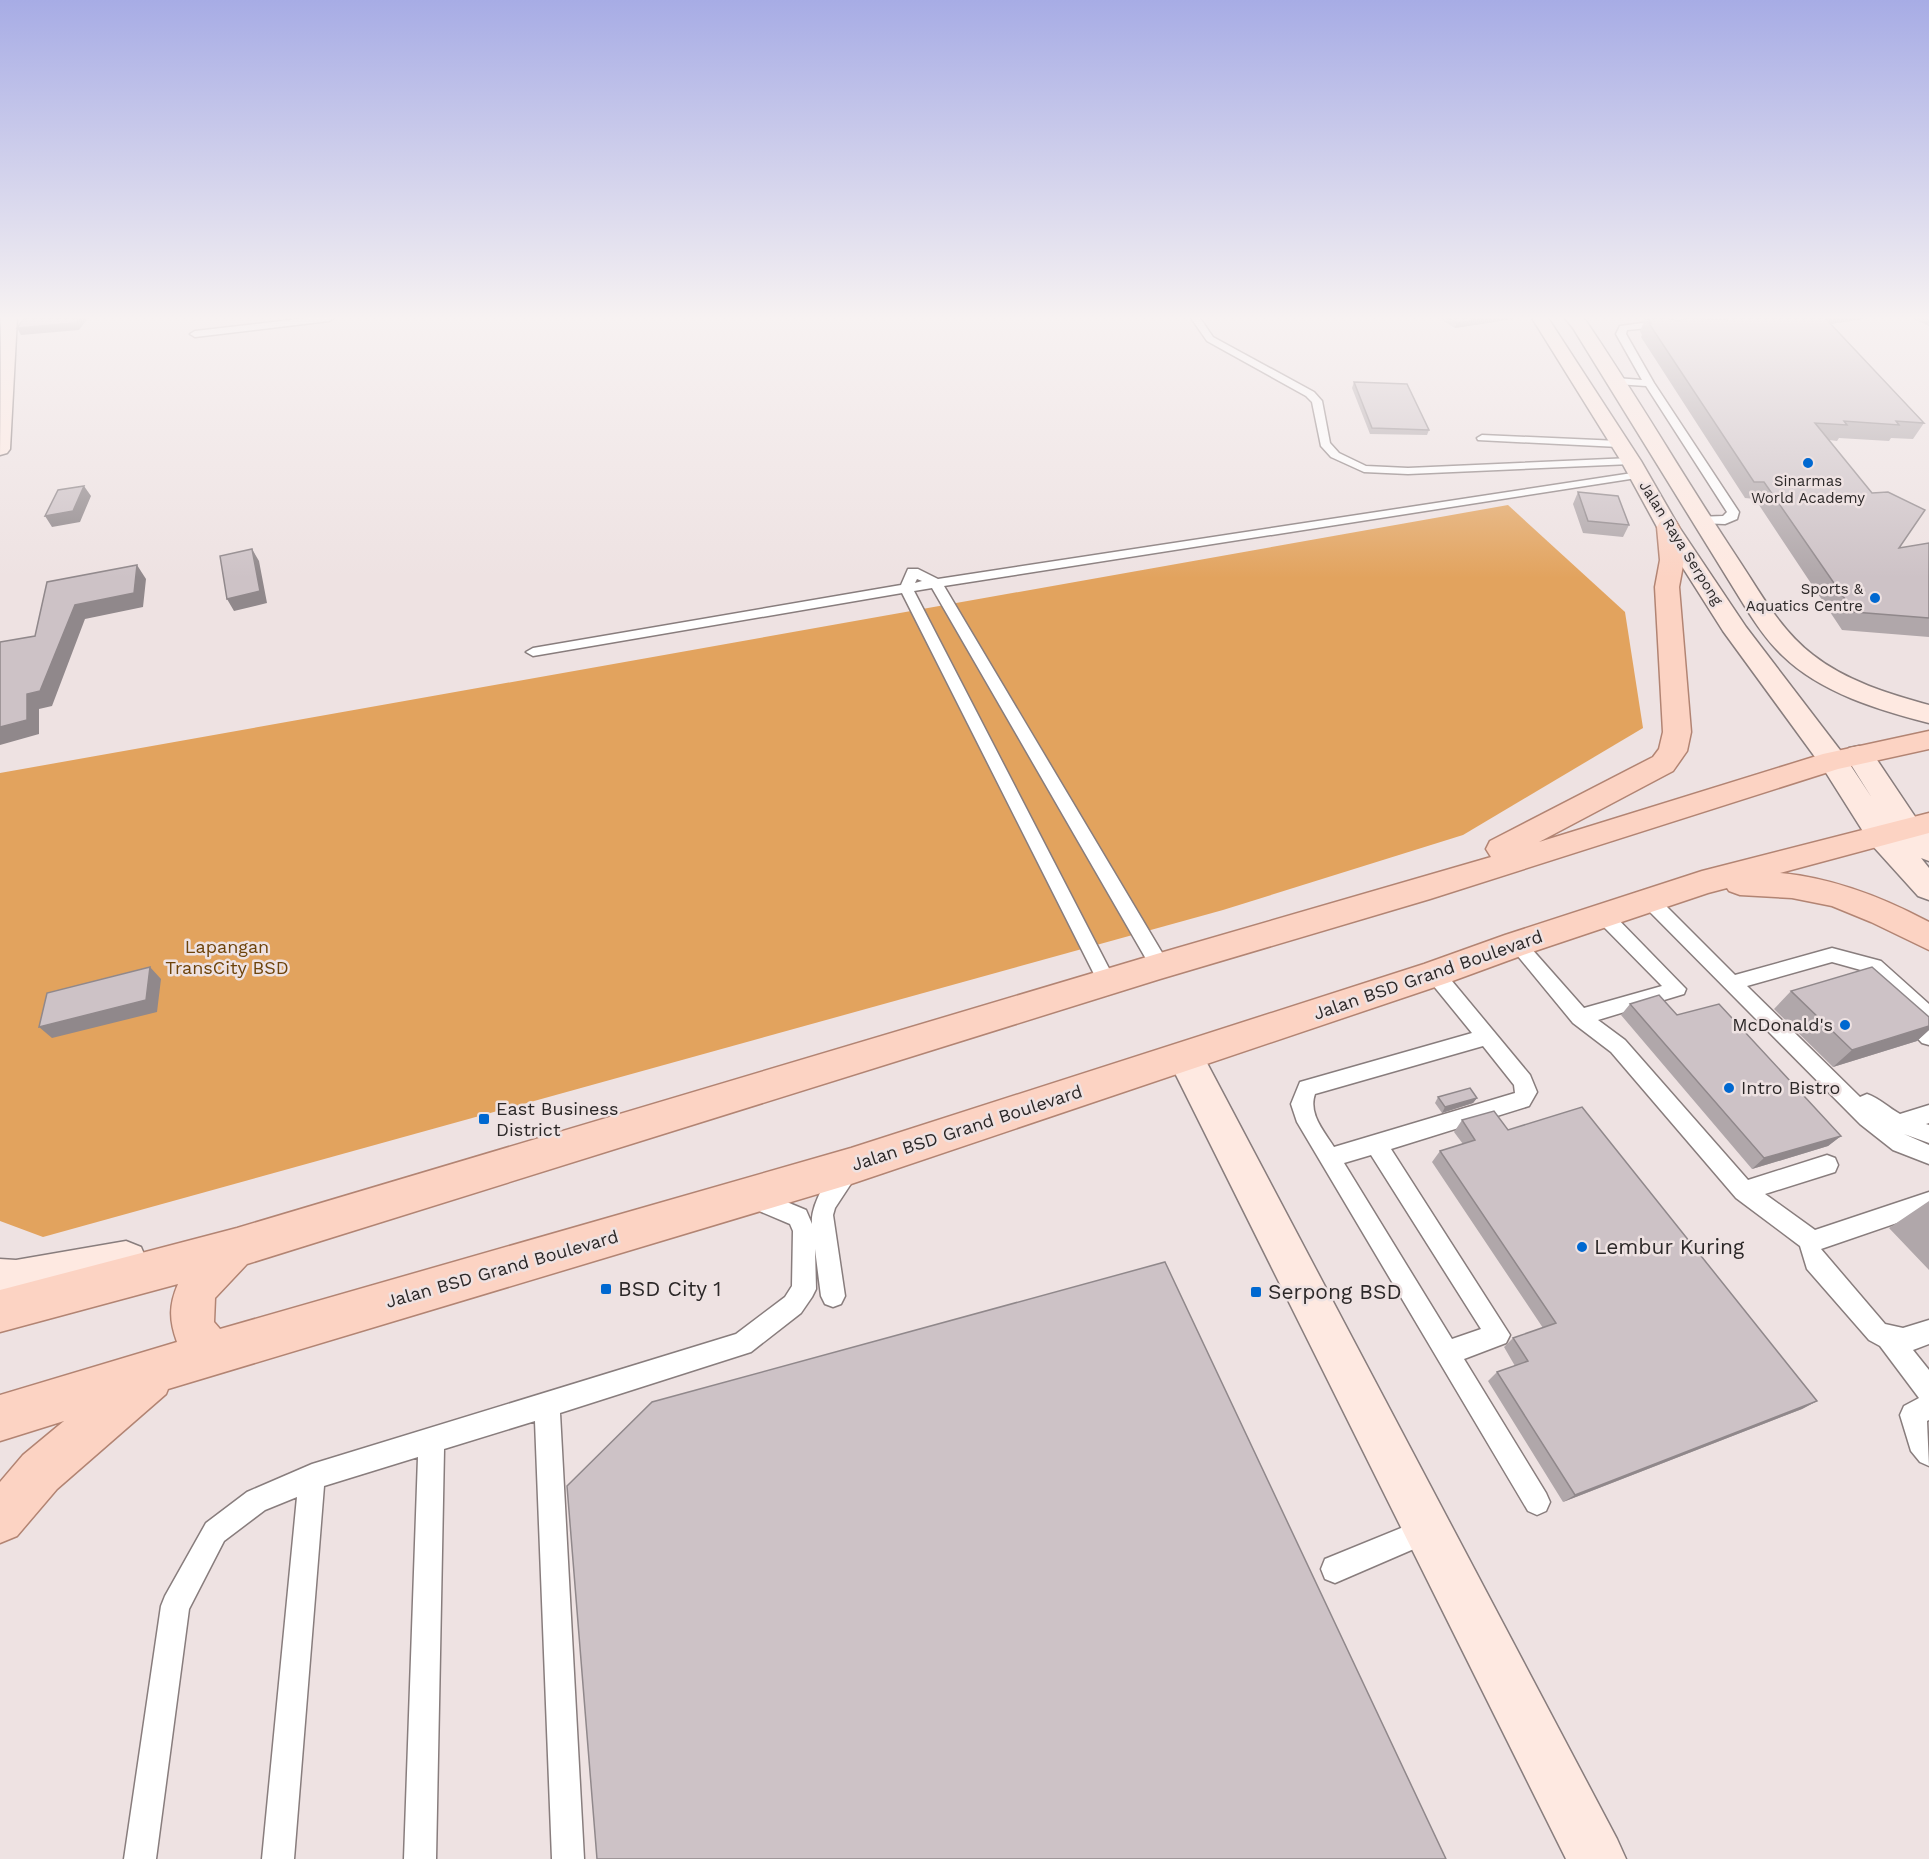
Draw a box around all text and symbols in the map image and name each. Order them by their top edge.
marker: Sinarmas World Academy [1801,456,1815,470]
place label: Sinarmas World Academy [1751,472,1865,507]
street label: Jalan Raya Serpong [1635,478,1727,608]
place label: Sports & Aquatics Centre [1746,580,1864,615]
marker: Sports & Aquatics Centre [1868,591,1882,605]
street label: Jalan BSD Grand Boulevard [1310,925,1545,1024]
park label: Lapangan TransCity BSD [165,936,289,978]
place label: McDonald's [1732,1014,1833,1035]
marker: McDonald's [1838,1018,1852,1032]
place label: Intro Bistro [1741,1077,1840,1098]
street label: Jalan BSD Grand Boulevard [849,1080,1085,1175]
marker: Intro Bistro [1722,1081,1736,1095]
place label: East Business District [496,1098,618,1140]
marker: East Business District [477,1112,491,1126]
street label: Jalan BSD Grand Boulevard [383,1225,621,1312]
place label: Lembur Kuring [1594,1234,1745,1259]
marker: Lembur Kuring [1575,1240,1589,1254]
place label: BSD City 1 [618,1276,722,1301]
place label: Serpong BSD [1268,1279,1402,1304]
marker: BSD City 1 [599,1282,613,1296]
marker: Serpong BSD [1249,1285,1263,1299]

